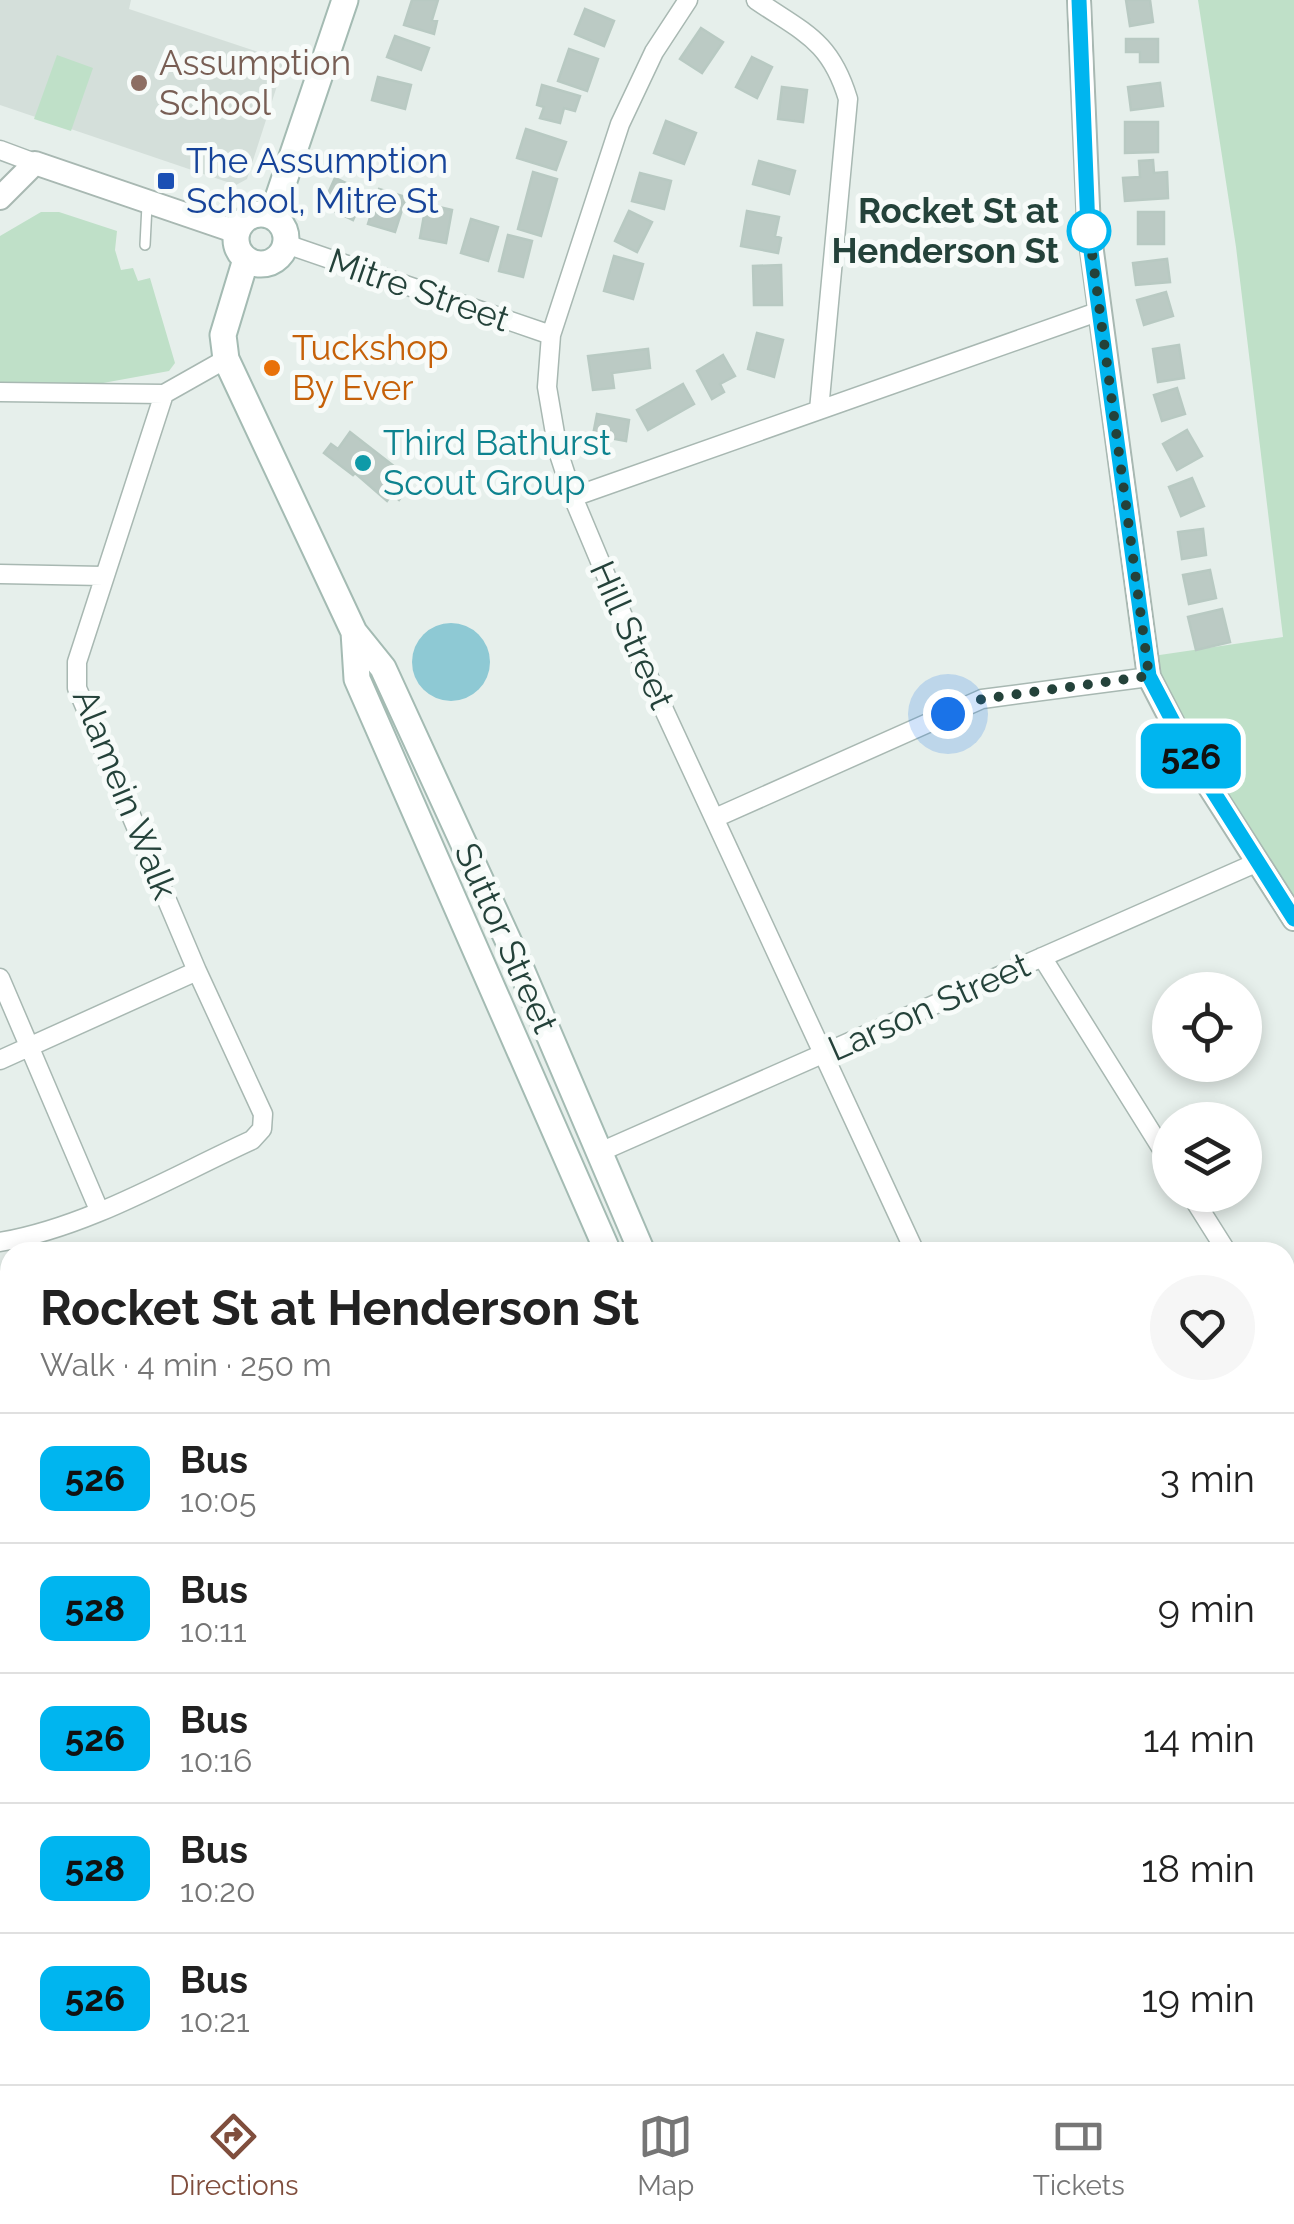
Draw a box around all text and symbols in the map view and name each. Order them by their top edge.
place label: Assumption School [159,42,351,123]
marker: Assumption School [128,72,150,94]
place label: The Assumption School, Mitre St [186,140,448,221]
marker: The Assumption School, Mitre St [155,170,177,192]
place label: Rocket St at Henderson St [832,190,1060,271]
marker: Rocket St at Henderson St [1068,210,1110,252]
street label: Mitre Street [323,239,515,340]
place label: Tuckshop By Ever [292,327,449,408]
marker: Tuckshop By Ever [261,357,283,379]
place label: Third Bathurst Scout Group [383,422,611,503]
marker: Third Bathurst Scout Group [352,452,374,474]
street label: Hill Street [582,555,683,715]
street label: Alamein Walk [65,683,186,905]
your location [923,689,973,739]
line badge: 526 [1134,724,1248,788]
text: 526 [1161,736,1221,777]
street label: Suttor Street [446,837,567,1039]
street label: Larson Street [822,944,1036,1069]
map controls [1152,972,1262,1212]
button: locate [1152,972,1262,1082]
button: layers [1152,1102,1262,1212]
button: heart [1150,1275,1255,1380]
text: Rocket St at Henderson St [40,1280,639,1336]
text: Walk · 4 min · 250 m [40,1346,332,1383]
text: Bus [180,1437,248,1482]
text: 3 min [1160,1456,1255,1501]
text: 526 [65,1458,125,1499]
text: 10:05 [180,1482,256,1519]
text: Bus [180,1567,248,1612]
text: 9 min [1158,1586,1255,1631]
text: 528 [65,1588,125,1629]
text: 10:11 [180,1612,247,1649]
text: Bus [180,1697,248,1742]
text: 14 min [1143,1716,1255,1761]
text: 526 [65,1718,125,1759]
text: 10:16 [180,1742,252,1779]
text: Bus [180,1827,248,1872]
text: 18 min [1141,1846,1255,1891]
text: 528 [65,1848,125,1889]
text: 10:20 [180,1872,256,1909]
text: Bus [180,1957,248,2002]
text: 19 min [1141,1976,1255,2021]
text: 526 [65,1978,125,2019]
text: 10:21 [180,2002,250,2039]
tab: Directions [169,2109,299,2202]
tab: Map [637,2109,694,2202]
tab: Tickets [1033,2109,1125,2202]

